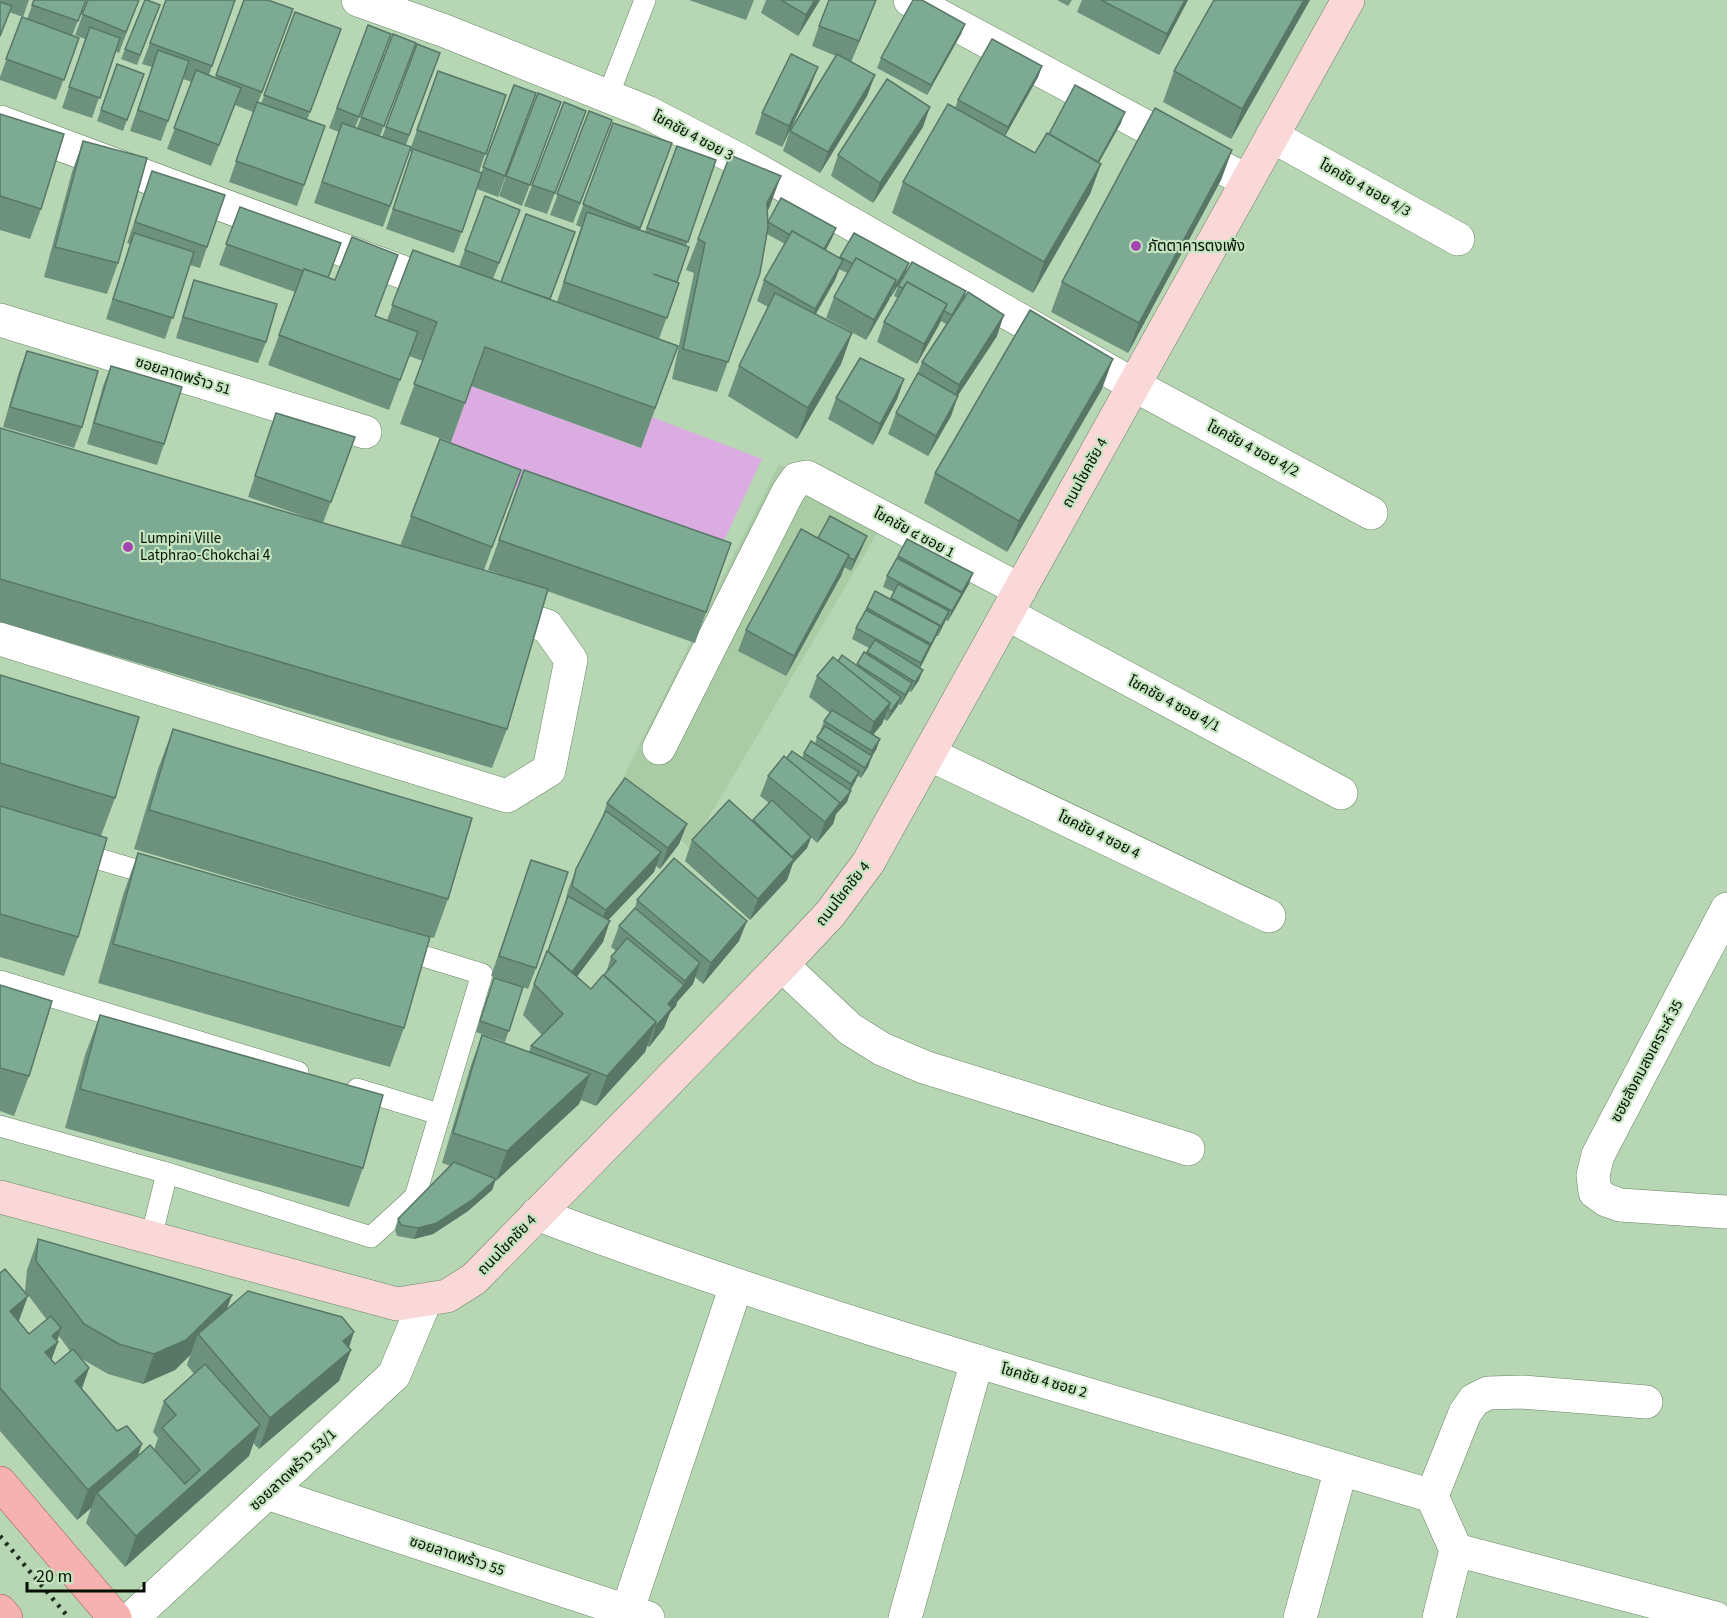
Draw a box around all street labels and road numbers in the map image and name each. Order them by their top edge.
street label: โชคชัย 4 ซอย 3 [649,106,737,166]
street label: โชคชัย 4 ซอย 4/3 [1316,154,1414,222]
street label: ซอยลาดพร้าว 51 [133,352,233,400]
street label: โชคชัย 4 ซอย 4/2 [1203,416,1303,482]
street label: ถนนโชคชัย 4 [1057,434,1113,512]
street label: โชคชัย ๔ ซอย 1 [870,503,958,563]
street label: โชคชัย 4 ซอย 4/1 [1124,671,1224,737]
street label: โชคชัย 4 ซอย 4 [1054,806,1144,864]
street label: ถนนโชคชัย 4 [811,857,875,931]
street label: ซฮยสังคมสงเคราะห์ 35 [1606,996,1688,1126]
street label: ถนนโชคชัย 4 [473,1210,542,1280]
street label: โชคชัย 4 ซอย 2 [998,1359,1090,1403]
street label: ซอยลาดพร้าว 53/1 [245,1424,341,1516]
street label: ซอยลาดพร้าว 55 [407,1531,507,1581]

